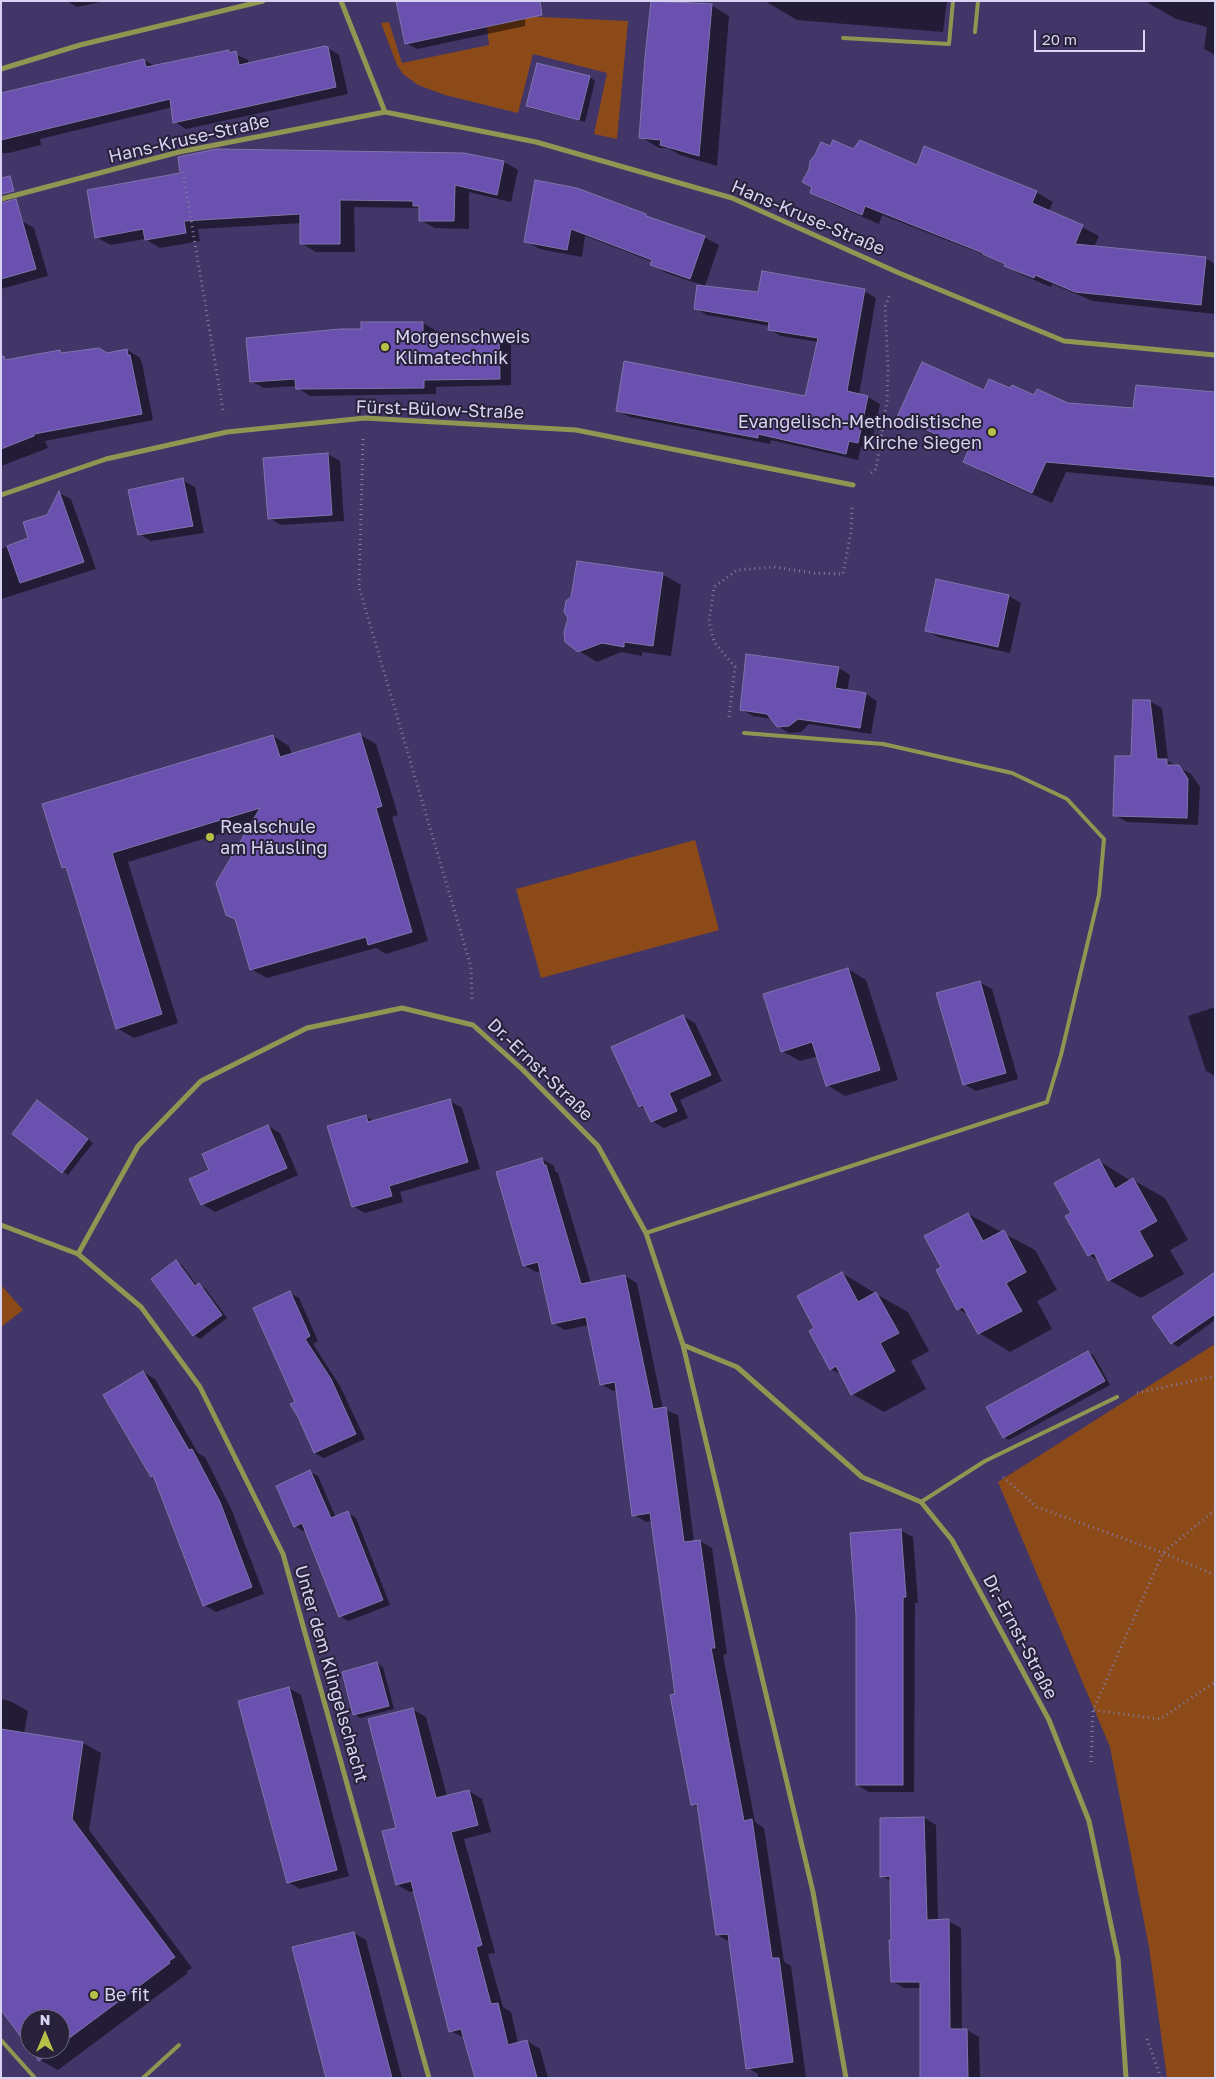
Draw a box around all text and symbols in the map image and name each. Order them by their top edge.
scale bar [1036,20,1147,52]
text: 20 m [1042,30,1077,48]
street label: Hans-Kruse-Straße [106,110,272,168]
street label: Hans-Kruse-Straße [728,176,888,260]
place label: Morgenschweis Klimatechnik [395,326,530,368]
marker: Morgenschweis Klimatechnik [379,341,391,353]
street label: Fürst-Bülow-Straße [355,396,525,424]
place label: Evangelisch-Methodistische Kirche Siegen [738,411,982,454]
marker: Evangelisch-Methodistische Kirche Siegen [986,426,998,438]
place label: Realschule am Häusling [220,816,328,859]
marker: Realschule am Häusling [204,831,216,843]
street label: Dr.-Ernst-Straße [483,1014,597,1126]
street label: Unter dem Klingelschacht [290,1563,372,1785]
street label: Dr.-Ernst-Straße [978,1571,1062,1703]
place label: Be fit [104,1984,150,2006]
marker: Be fit [88,1989,100,2001]
north arrow [20,2009,70,2059]
text: N [40,2011,50,2028]

